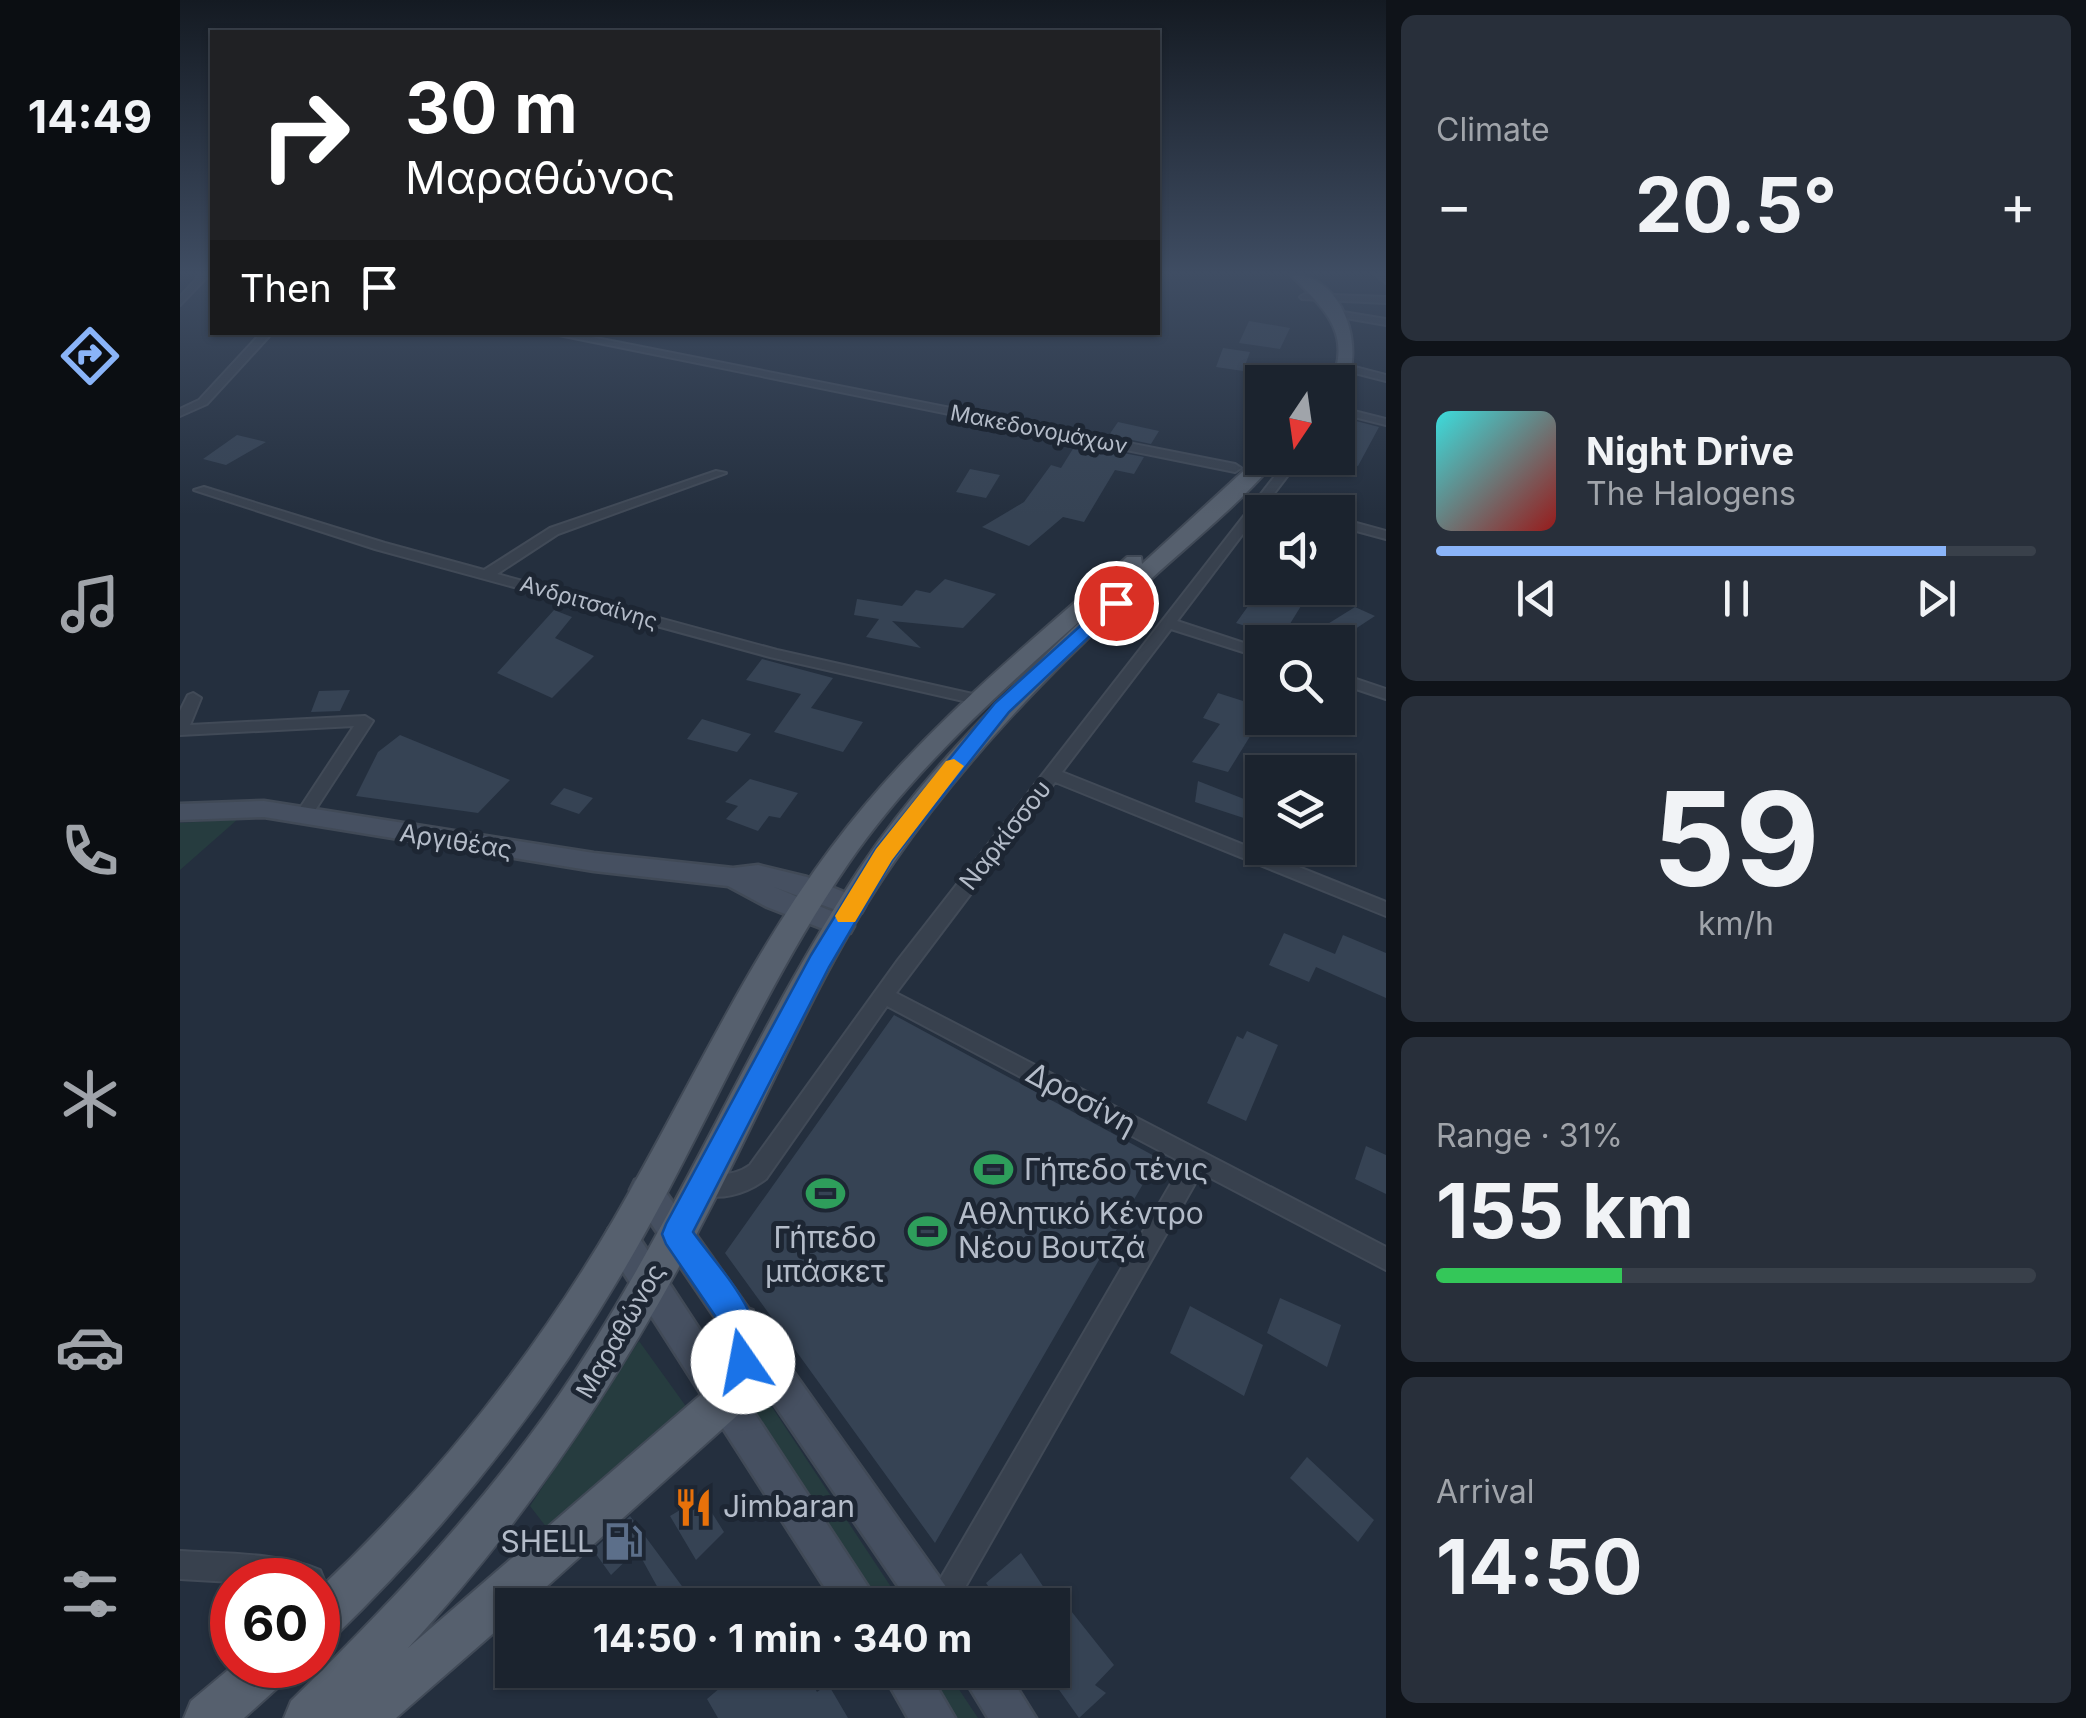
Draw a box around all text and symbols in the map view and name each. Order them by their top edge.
text: 30 m [405,65,578,150]
icon: right [240,70,370,200]
text: 14:49 [28,89,152,144]
text: Climate [1436,110,1550,149]
text: Μαραθώνος [405,150,675,205]
text: 20.5° [1635,159,1837,250]
text: − [1436,172,1472,238]
text: + [2000,172,2036,238]
icon: arrive [352,260,407,315]
text: Then [240,265,332,311]
icon: directions [55,321,125,391]
north arrow [1245,365,1355,475]
map controls [1245,365,1355,865]
street label: Μακεδονομάχων [948,399,1130,459]
text: Night Drive [1586,428,1794,474]
text: The Halogens [1586,474,1796,513]
button: sound [1245,495,1355,605]
pin [1074,561,1159,646]
icon: music [55,569,125,639]
street label: Ανδριτσαίνης [517,570,661,634]
icon: previous [1509,571,1564,626]
icon: pause [1709,571,1764,626]
icon: next [1909,571,1964,626]
icon: arrive [1089,576,1144,631]
button: search [1245,625,1355,735]
button: layers [1245,755,1355,865]
text: 59 [1652,760,1820,917]
street label: Ναρκίσσου [953,774,1057,896]
icon: phone [55,816,125,886]
street label: Αργιθέας [398,817,514,865]
text: km/h [1698,904,1774,943]
street label: Δροσίνη [1020,1054,1143,1142]
icon: climate [55,1064,125,1134]
text: Range · 31% [1436,1116,1623,1155]
sports icon: Γήπεδο τένις [973,1149,1015,1191]
place label: Γήπεδο τένις [1024,1151,1208,1187]
text: 155 km [1436,1165,1694,1256]
sports icon: Γήπεδο μπάσκετ [804,1173,846,1215]
place label: Αθλητικό Κέντρο Νέου Βουτζά [958,1195,1204,1265]
sports icon: Αθλητικό Κέντρο Νέου Βουτζά [907,1210,949,1252]
place label: Γήπεδο μπάσκετ [765,1219,885,1289]
street label: Μαραθώνος [569,1258,671,1404]
position arrow [691,1310,795,1414]
icon: car [55,1312,125,1382]
text: Arrival [1436,1472,1534,1511]
restaurant icon: Jimbaran [672,1486,714,1528]
place label: Jimbaran [723,1488,855,1524]
fuel station icon: SHELL [603,1521,645,1563]
text: 14:50 [1436,1521,1643,1612]
place label: SHELL [500,1523,594,1559]
speed limit sign: 60 [210,1558,340,1688]
icon: filters [55,1559,125,1629]
text: 14:50 · 1 min · 340 m [593,1615,972,1661]

